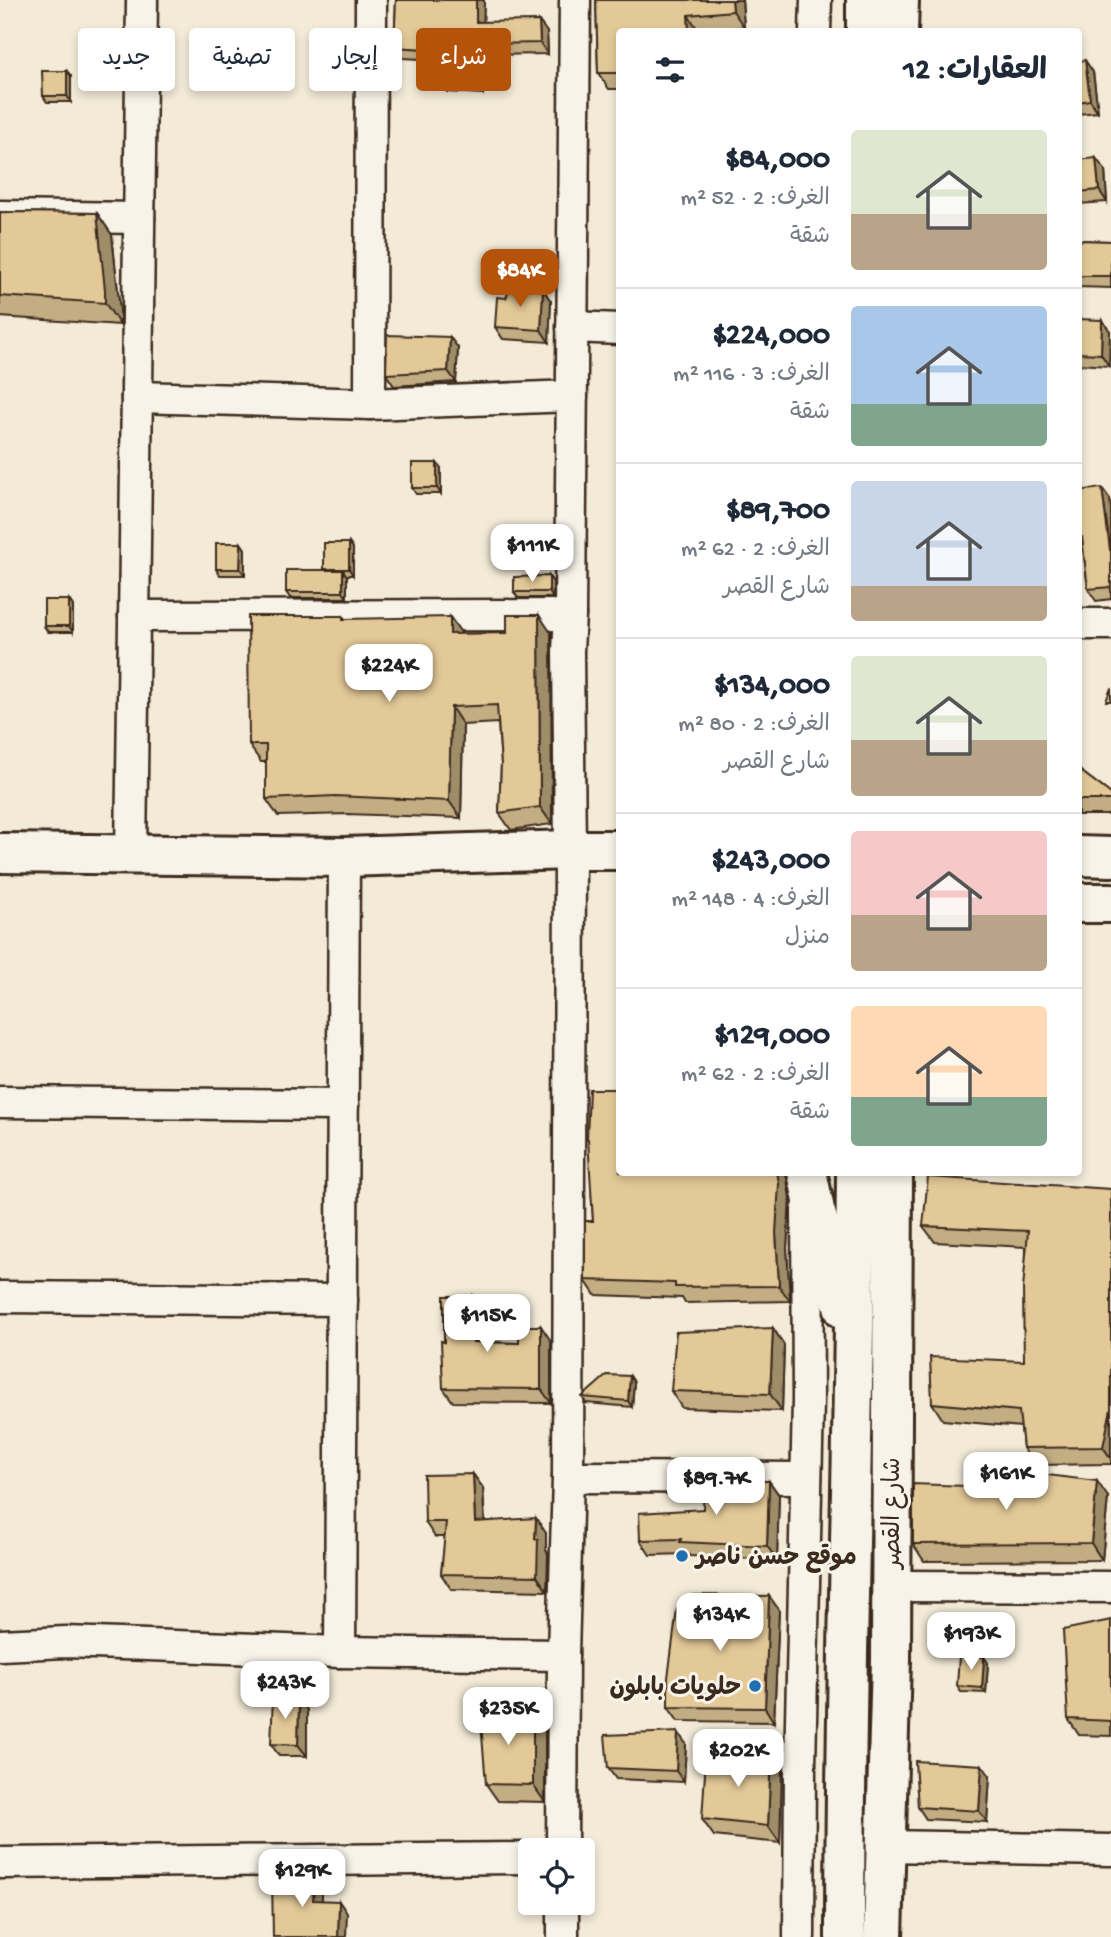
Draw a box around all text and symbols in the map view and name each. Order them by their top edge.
chip: جديد [78,28,175,91]
chip: تصفية [189,28,295,91]
chip: إيجار [309,28,402,91]
chip: شراء [416,28,511,91]
icon: filters [651,51,689,89]
text: العقارات: 12 [903,55,1047,90]
text: $84,000 [725,144,830,179]
icon: home [907,158,991,242]
text: الغرف: 2 · 52 m² [681,186,830,213]
text: شقة [790,224,830,251]
pin: $84K [479,250,561,309]
text: $84K [497,258,543,285]
text: $224,000 [712,320,830,355]
icon: home [907,334,991,418]
text: الغرف: 3 · 116 m² [673,362,830,389]
text: شقة [790,400,830,427]
text: $89,700 [726,495,830,530]
icon: home [907,509,991,593]
pin: $111K [483,524,581,584]
text: $111K [507,533,557,560]
text: الغرف: 2 · 62 m² [681,537,830,564]
text: شارع القصر [723,575,830,602]
pin: $224K [340,644,438,704]
text: $224K [361,653,417,680]
text: $134,000 [714,670,830,705]
icon: home [907,684,991,768]
text: الغرف: 2 · 80 m² [678,712,830,739]
text: شارع القصر [723,750,830,777]
text: $243,000 [712,845,830,880]
icon: home [907,859,991,943]
text: الغرف: 4 · 148 m² [672,887,830,914]
text: منزل [785,925,830,952]
text: $129,000 [714,1020,830,1055]
icon: home [907,1034,991,1118]
text: الغرف: 2 · 62 m² [681,1062,830,1089]
text: شقة [790,1100,830,1127]
pin: $115K [438,1294,536,1354]
text: $115K [460,1303,514,1330]
pin: $161K [957,1452,1055,1512]
street label: شارع القصر [880,1457,909,1571]
pin: $89.7K [659,1458,773,1517]
text: $161K [979,1461,1033,1488]
text: $89.7K [683,1466,749,1493]
place label: موقع حسن ناصر [694,1543,857,1574]
marker: موقع حسن ناصر [674,1548,690,1564]
pin: $134K [671,1594,769,1653]
text: $134K [692,1602,748,1629]
pin: $193K [922,1612,1020,1672]
text: $193K [943,1621,999,1648]
pin: $243K [236,1662,334,1721]
text: $243K [256,1670,314,1697]
place label: حلويات بابلون [609,1675,741,1704]
marker: حلويات بابلون [747,1678,763,1694]
pin: $235K [459,1688,557,1747]
text: $235K [479,1696,537,1723]
pin: $202K [689,1730,787,1789]
text: $202K [709,1738,767,1765]
map controls [518,1838,595,1915]
button: locate [518,1838,595,1915]
pin: $129K [253,1850,351,1909]
text: $129K [274,1858,330,1885]

